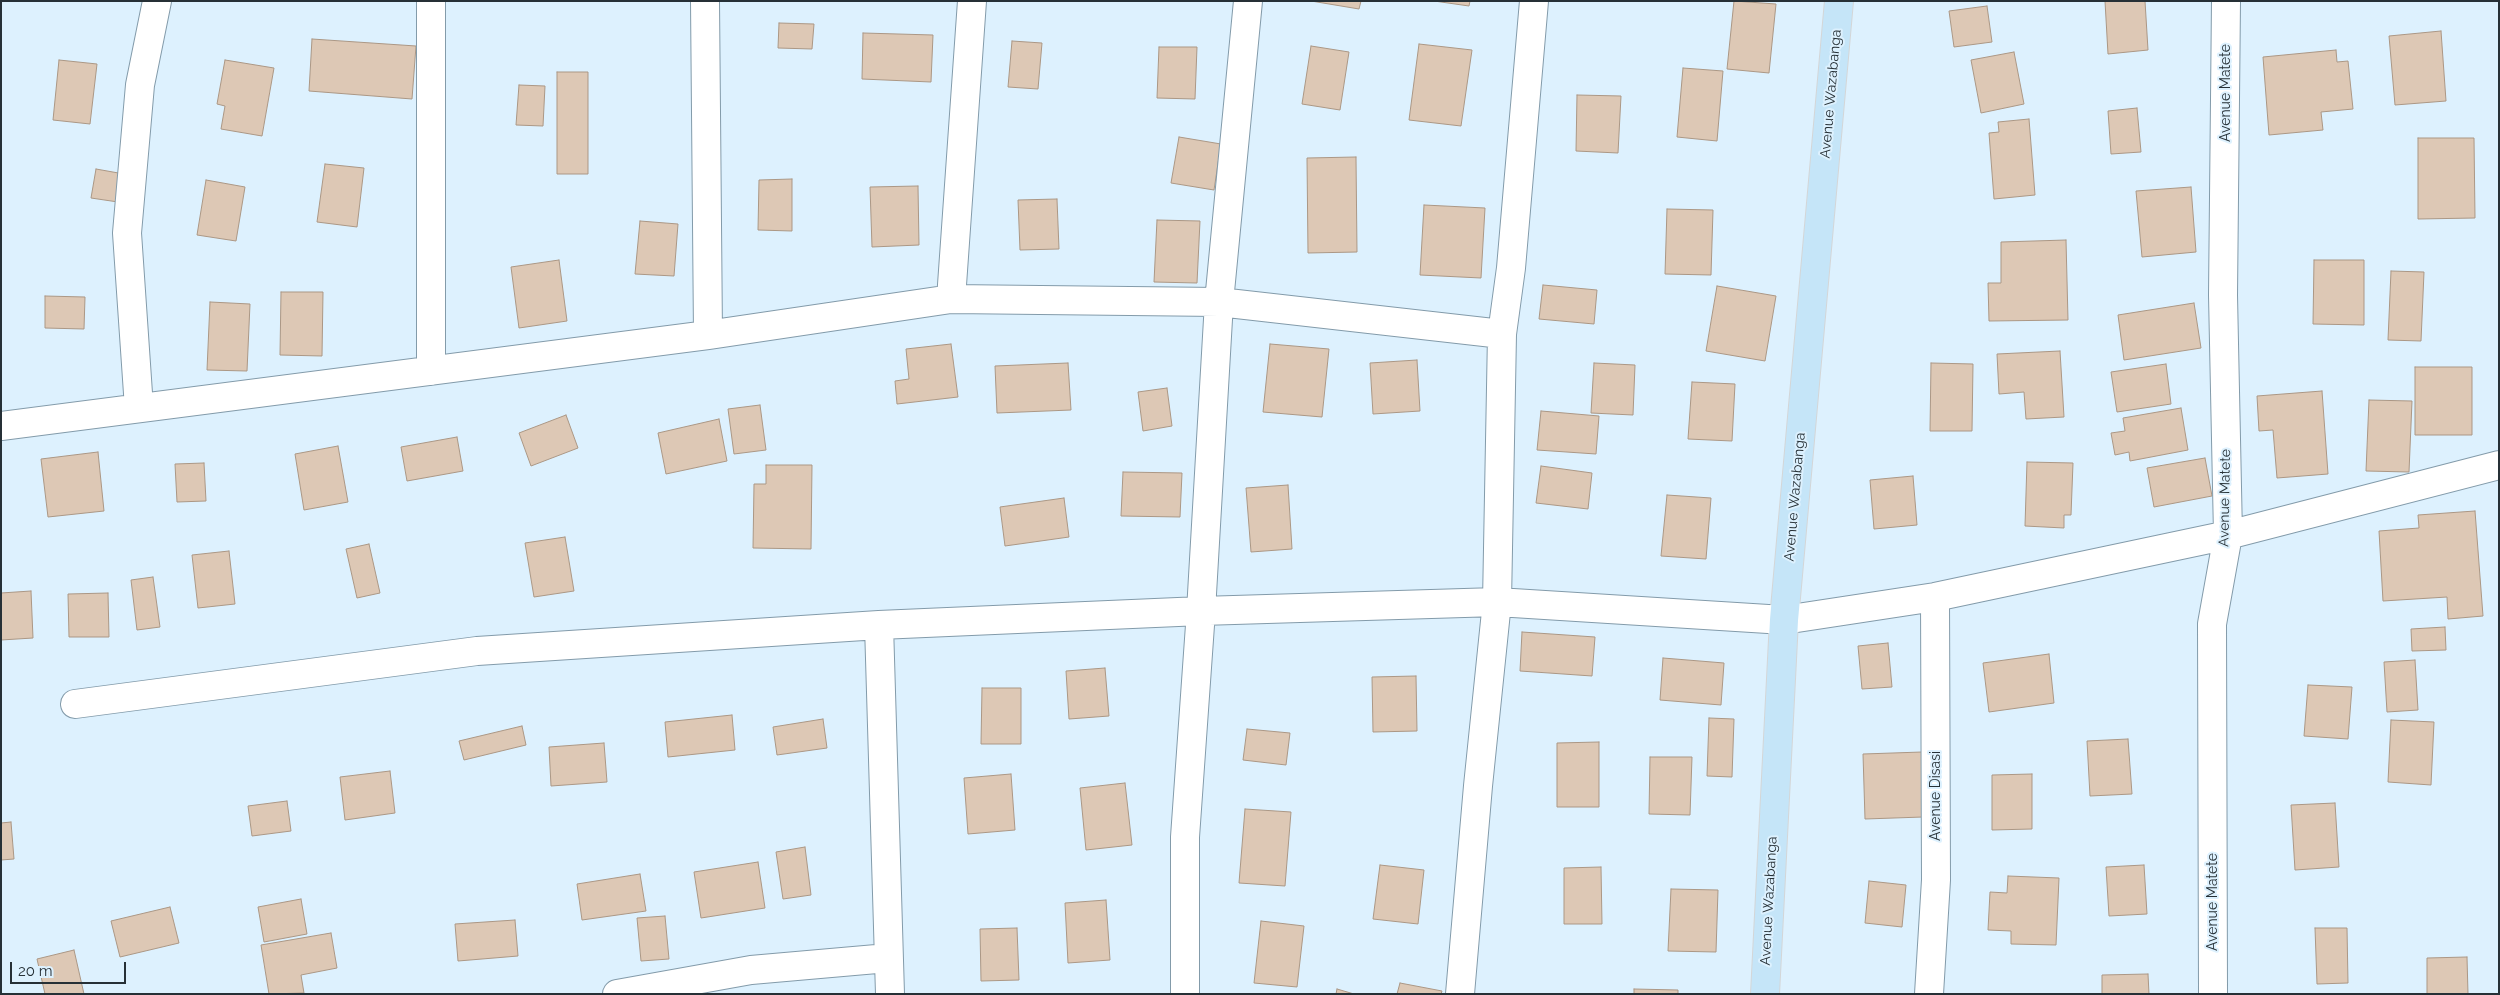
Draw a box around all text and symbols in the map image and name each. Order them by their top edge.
street label: Avenue Wazabanga [1817,29,1845,159]
street label: Avenue Matete [2218,44,2234,142]
street label: Avenue Wazabanga [1781,432,1809,562]
street label: Avenue Matete [2216,449,2234,547]
street label: Avenue Disasi [1928,751,1944,841]
street label: Avenue Wazabanga [1757,836,1781,966]
street label: Avenue Matete [2205,853,2221,951]
scale bar [12,952,129,984]
text: 20 m [18,962,53,980]

